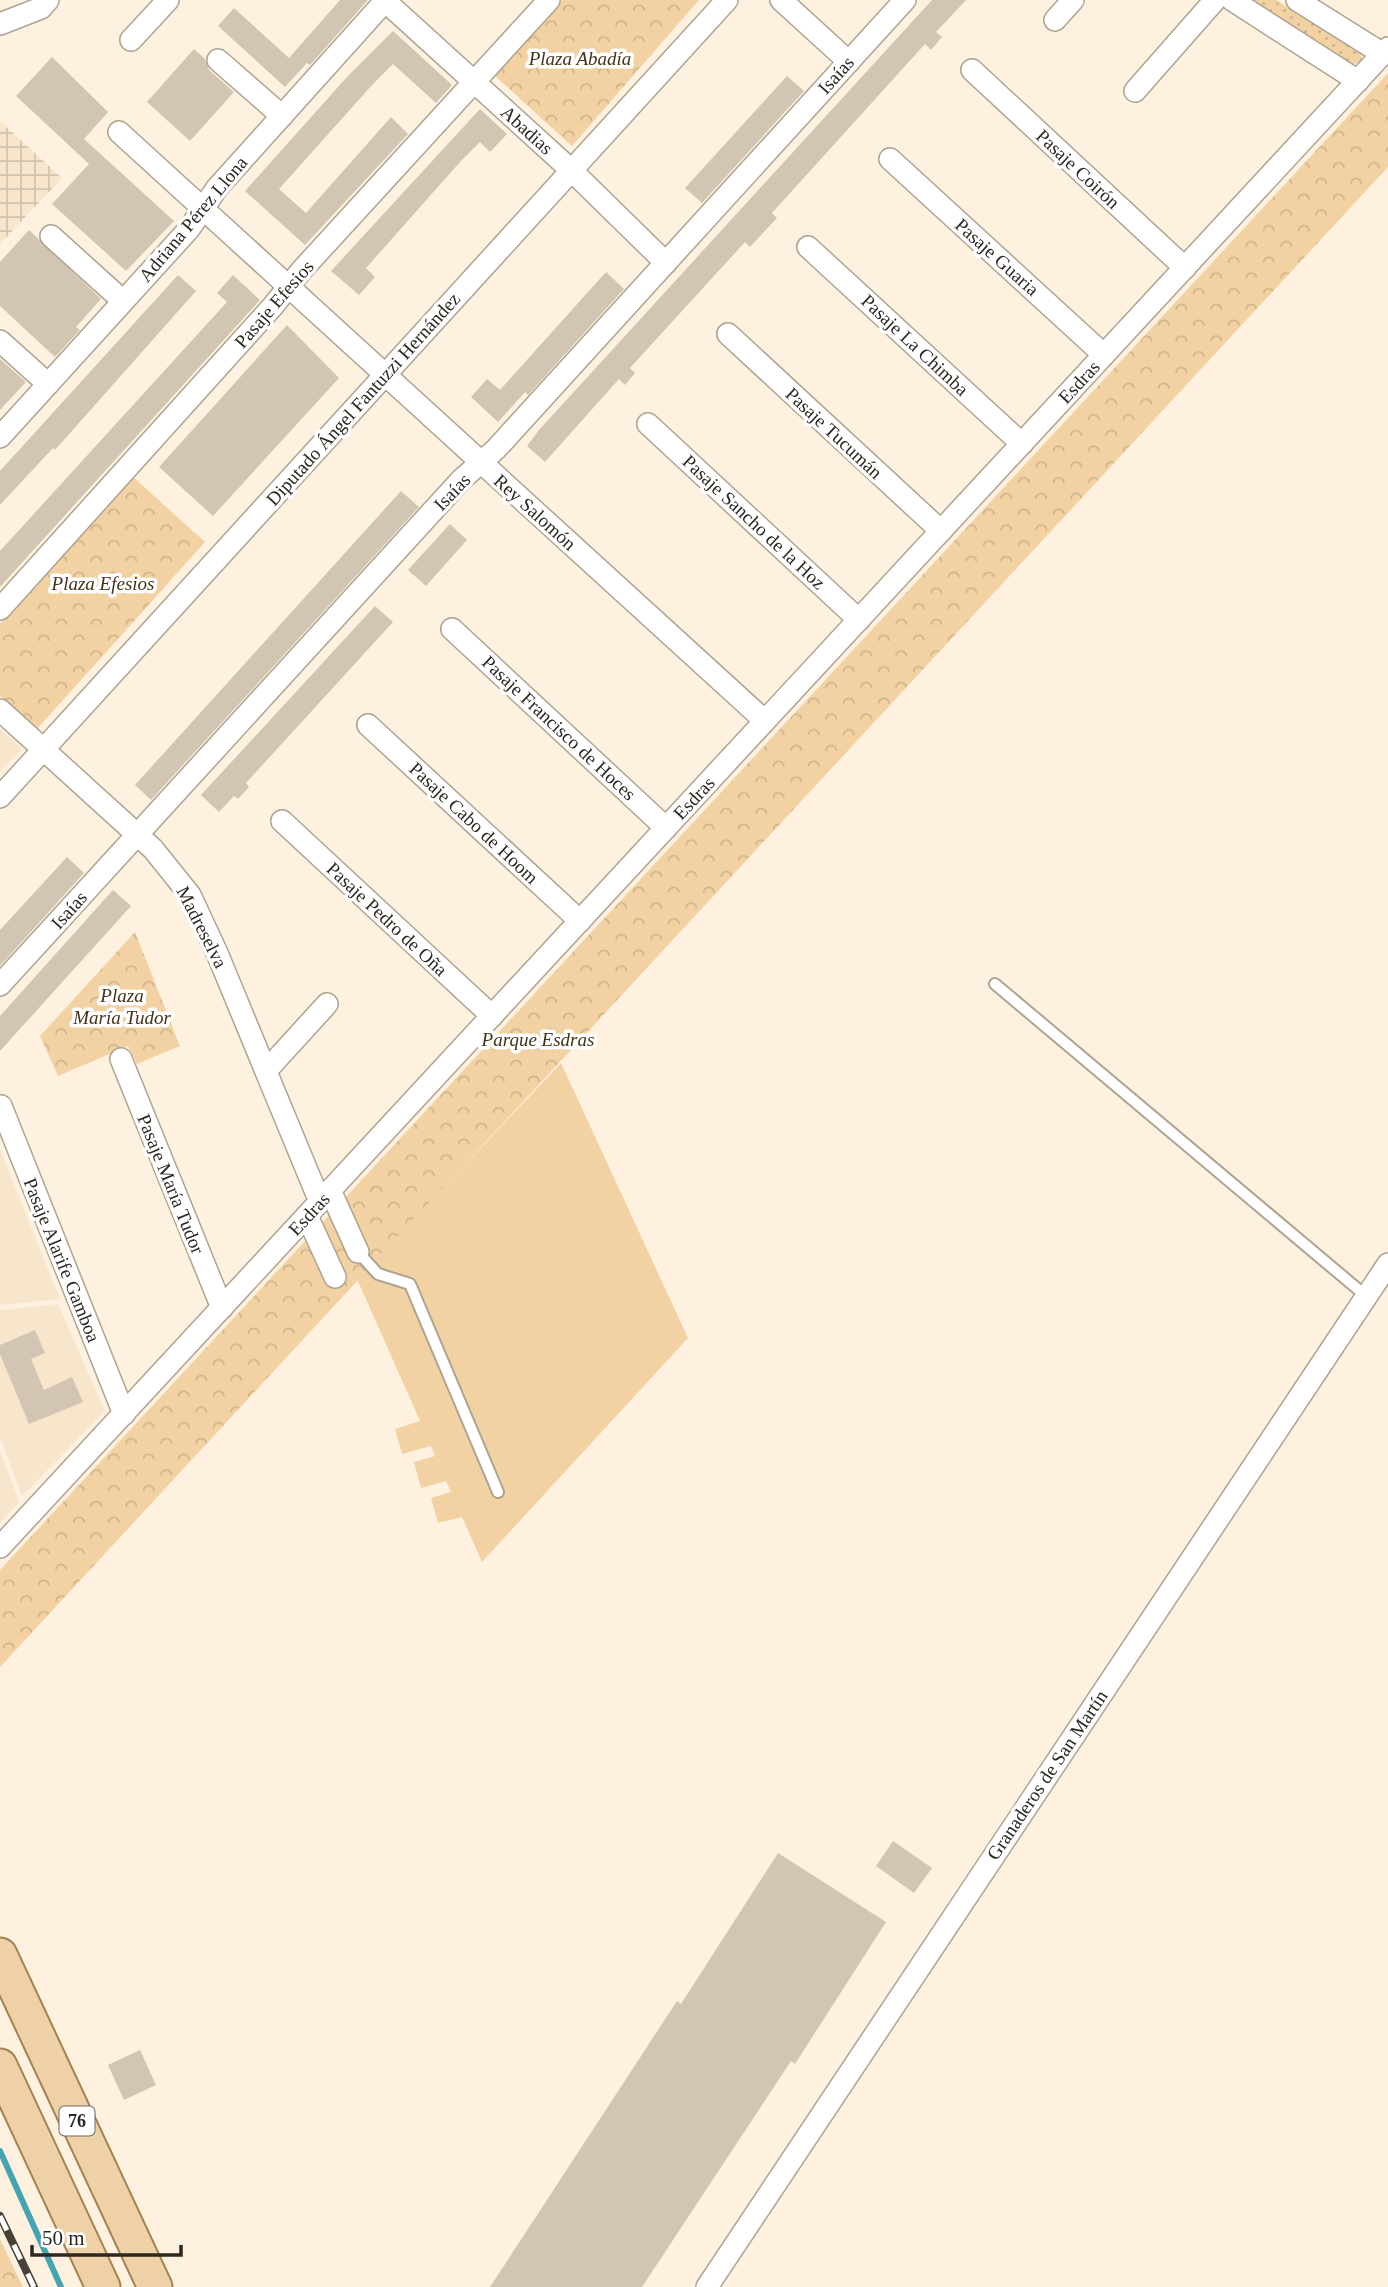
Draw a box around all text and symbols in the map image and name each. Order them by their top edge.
park label: Plaza Abadía [528,48,631,69]
street label: Isaías [814,52,858,98]
street label: Abadias [497,101,557,159]
street label: Pasaje Coirón [1032,125,1124,213]
street label: Adriana Pérez Llona [134,152,252,286]
street label: Pasaje Guaria [951,214,1043,300]
street label: Pasaje Efesios [230,256,318,352]
street label: Diputado Ángel Fantuzzi Hernández [262,288,464,510]
street label: Pasaje La Chimba [857,290,973,400]
street label: Esdras [1054,356,1104,408]
street label: Pasaje Tucumán [781,383,887,483]
street label: Pasaje Sancho de la Hoz [679,451,829,593]
street label: Isaías [429,469,475,515]
street label: Rey Salomón [490,470,581,555]
park label: Plaza Efesios [51,573,154,594]
street label: Pasaje Francisco de Hoces [478,651,640,805]
street label: Pasaje Cabo de Hoom [405,758,543,888]
street label: Esdras [669,772,719,824]
street label: Pasaje Pedro de Oña [323,858,452,980]
street label: Madreselva [173,883,232,972]
street label: Isaías [47,887,91,933]
park label: Plaza María Tudor [72,985,171,1028]
park label: Parque Esdras [481,1029,594,1050]
street label: Pasaje María Tudor [133,1111,209,1258]
street label: Pasaje Alarife Gamboa [19,1175,105,1346]
street label: Esdras [284,1188,334,1240]
street label: Granaderos de San Martín [982,1686,1112,1864]
road number: 76 [60,2106,94,2136]
scale bar [32,2214,180,2258]
text: 50 m [42,2226,85,2250]

